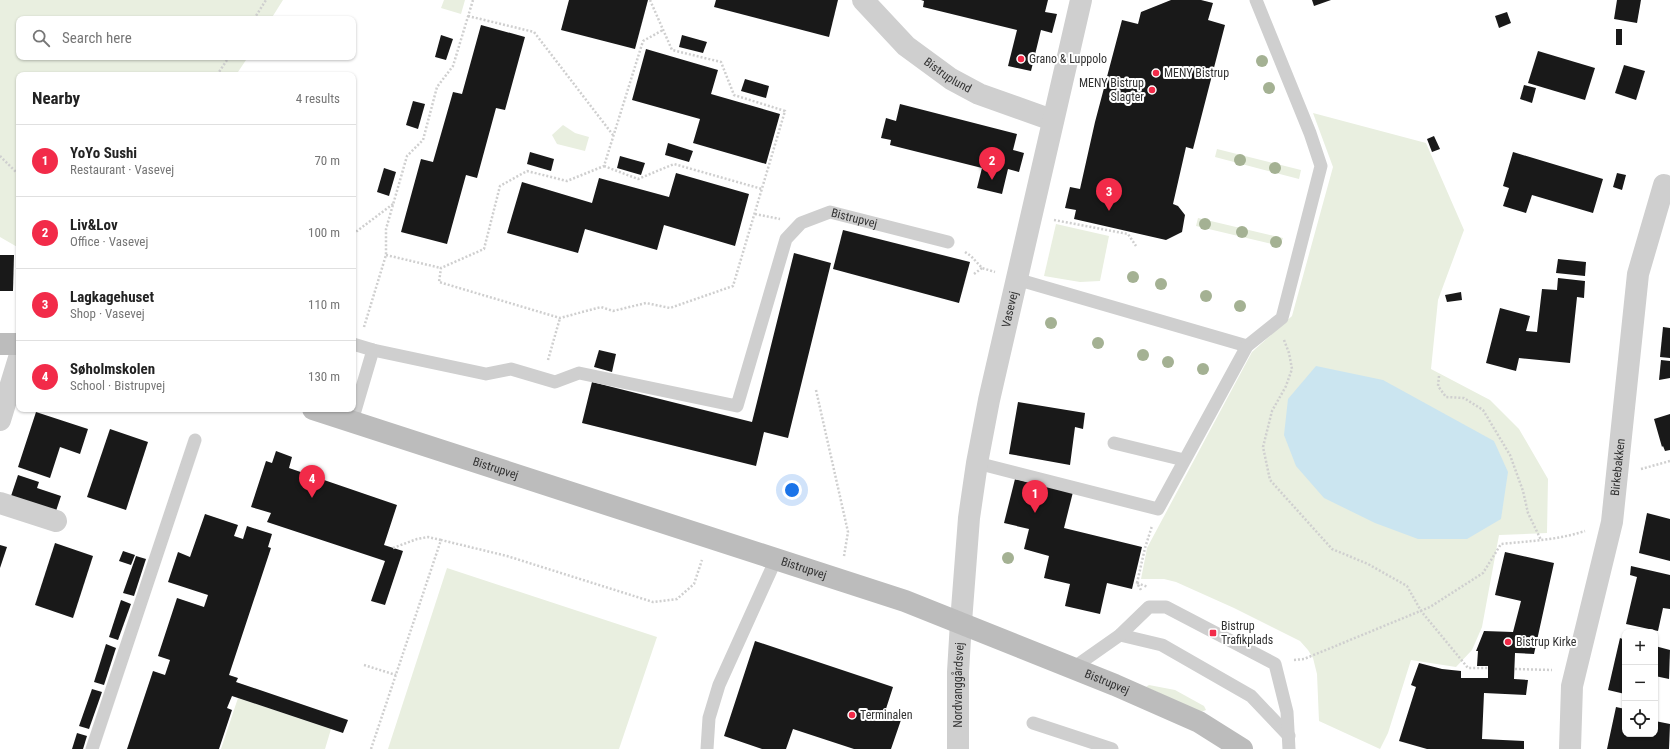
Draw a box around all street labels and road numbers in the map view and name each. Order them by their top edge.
street label: Bistruplund [921,55,974,96]
street label: Bistrupvej [830,206,879,231]
street label: Vasevej [999,290,1021,329]
street label: Birkebakken [1608,438,1628,497]
street label: Bistrupvej [471,454,520,482]
street label: Bistrupvej [779,554,828,582]
street label: Nordvanggårdsvej [951,642,967,728]
street label: Bistrupvej [1083,667,1132,697]

